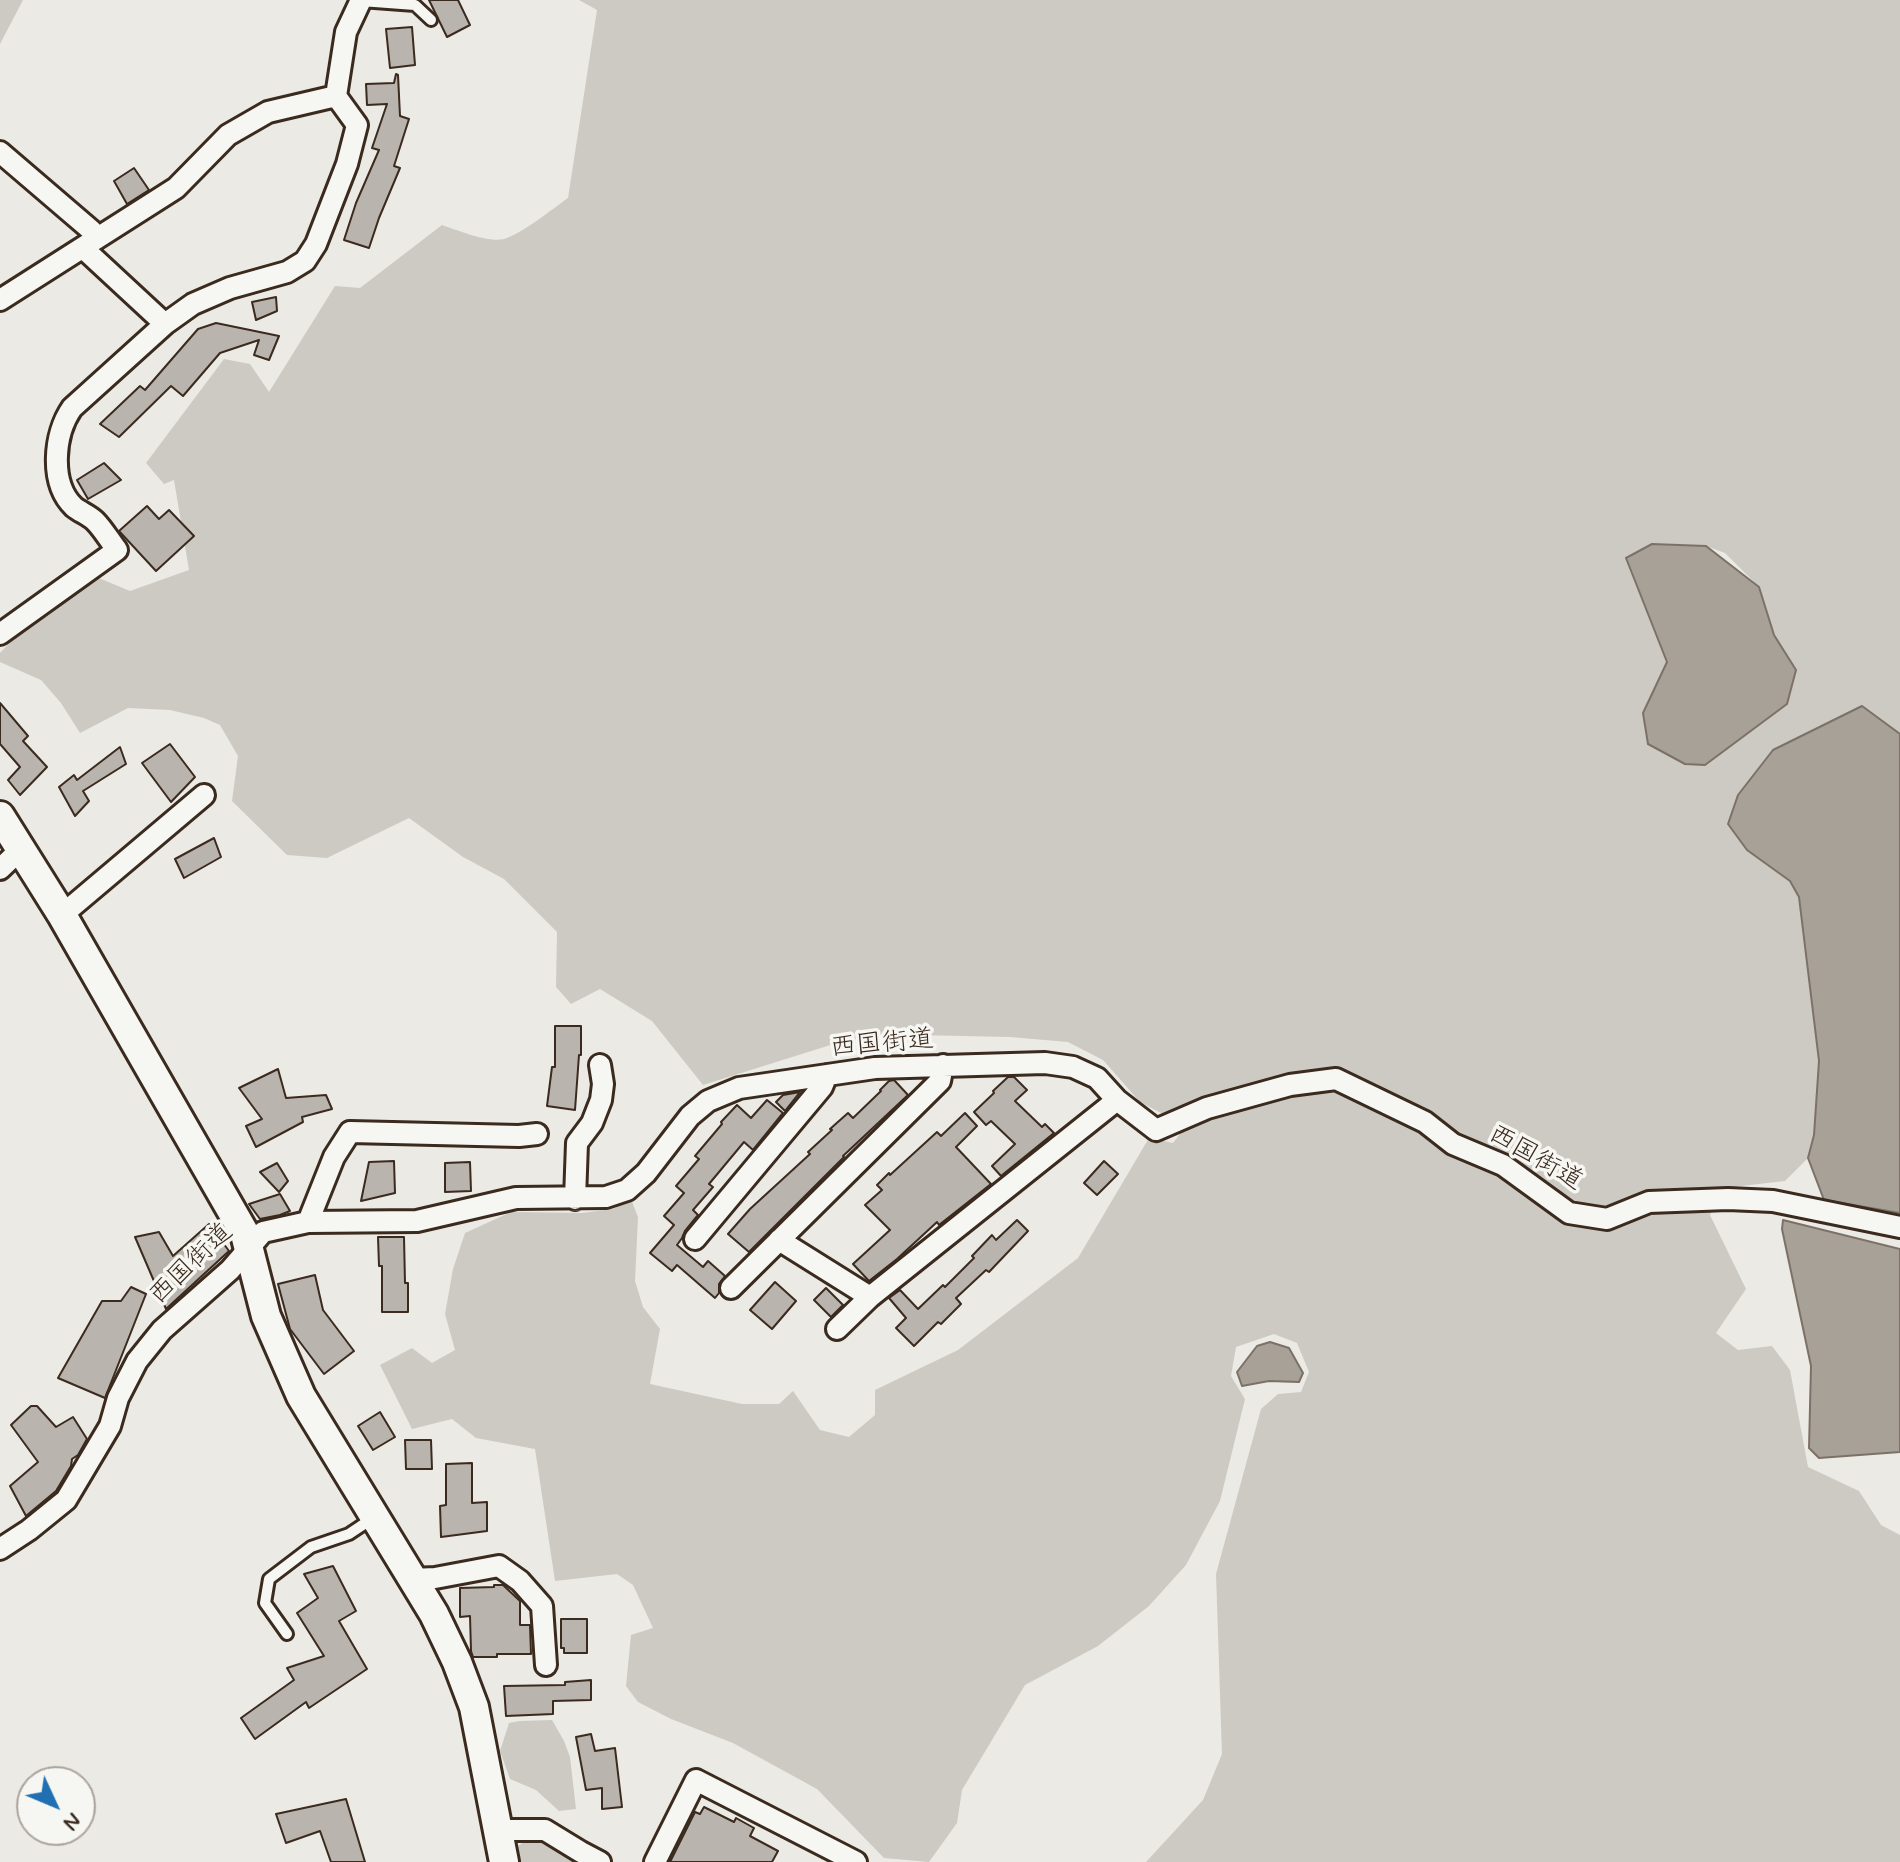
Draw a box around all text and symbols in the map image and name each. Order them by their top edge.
street label: 西国街道 [829,1025,935,1065]
street label: 西国街道 [1482,1119,1588,1199]
street label: 西国街道 [144,1218,240,1312]
north arrow [16,1766,96,1846]
text: N [57,1806,87,1836]

